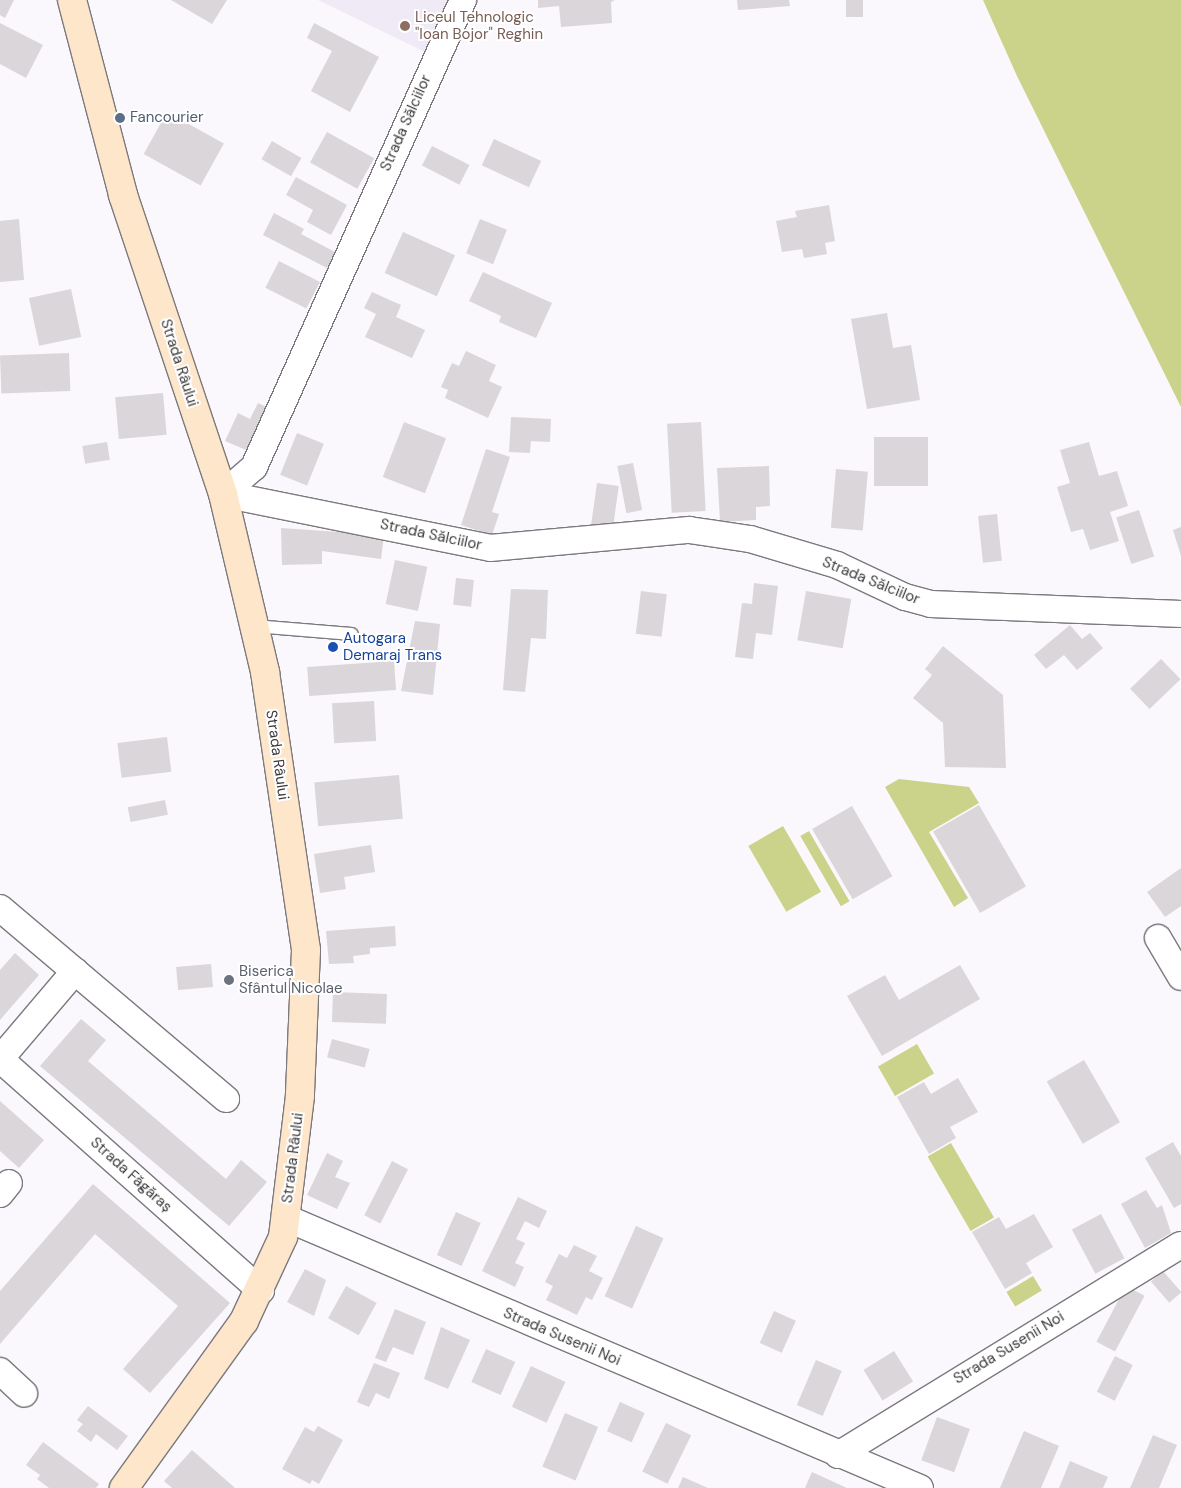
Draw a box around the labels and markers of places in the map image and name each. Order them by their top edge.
place label: Liceul Tehnologic "Ioan Bojor" Reghin [415,8,543,43]
marker: Liceul Tehnologic "Ioan Bojor" Reghin [399,20,411,32]
place label: Fancourier [130,109,204,127]
marker: Fancourier [114,112,126,124]
place label: Autogara Demaraj Trans [343,629,442,664]
marker: Autogara Demaraj Trans [327,641,339,653]
place label: Biserica Sfântul Nicolae [239,962,343,997]
marker: Biserica Sfântul Nicolae [223,974,235,986]

